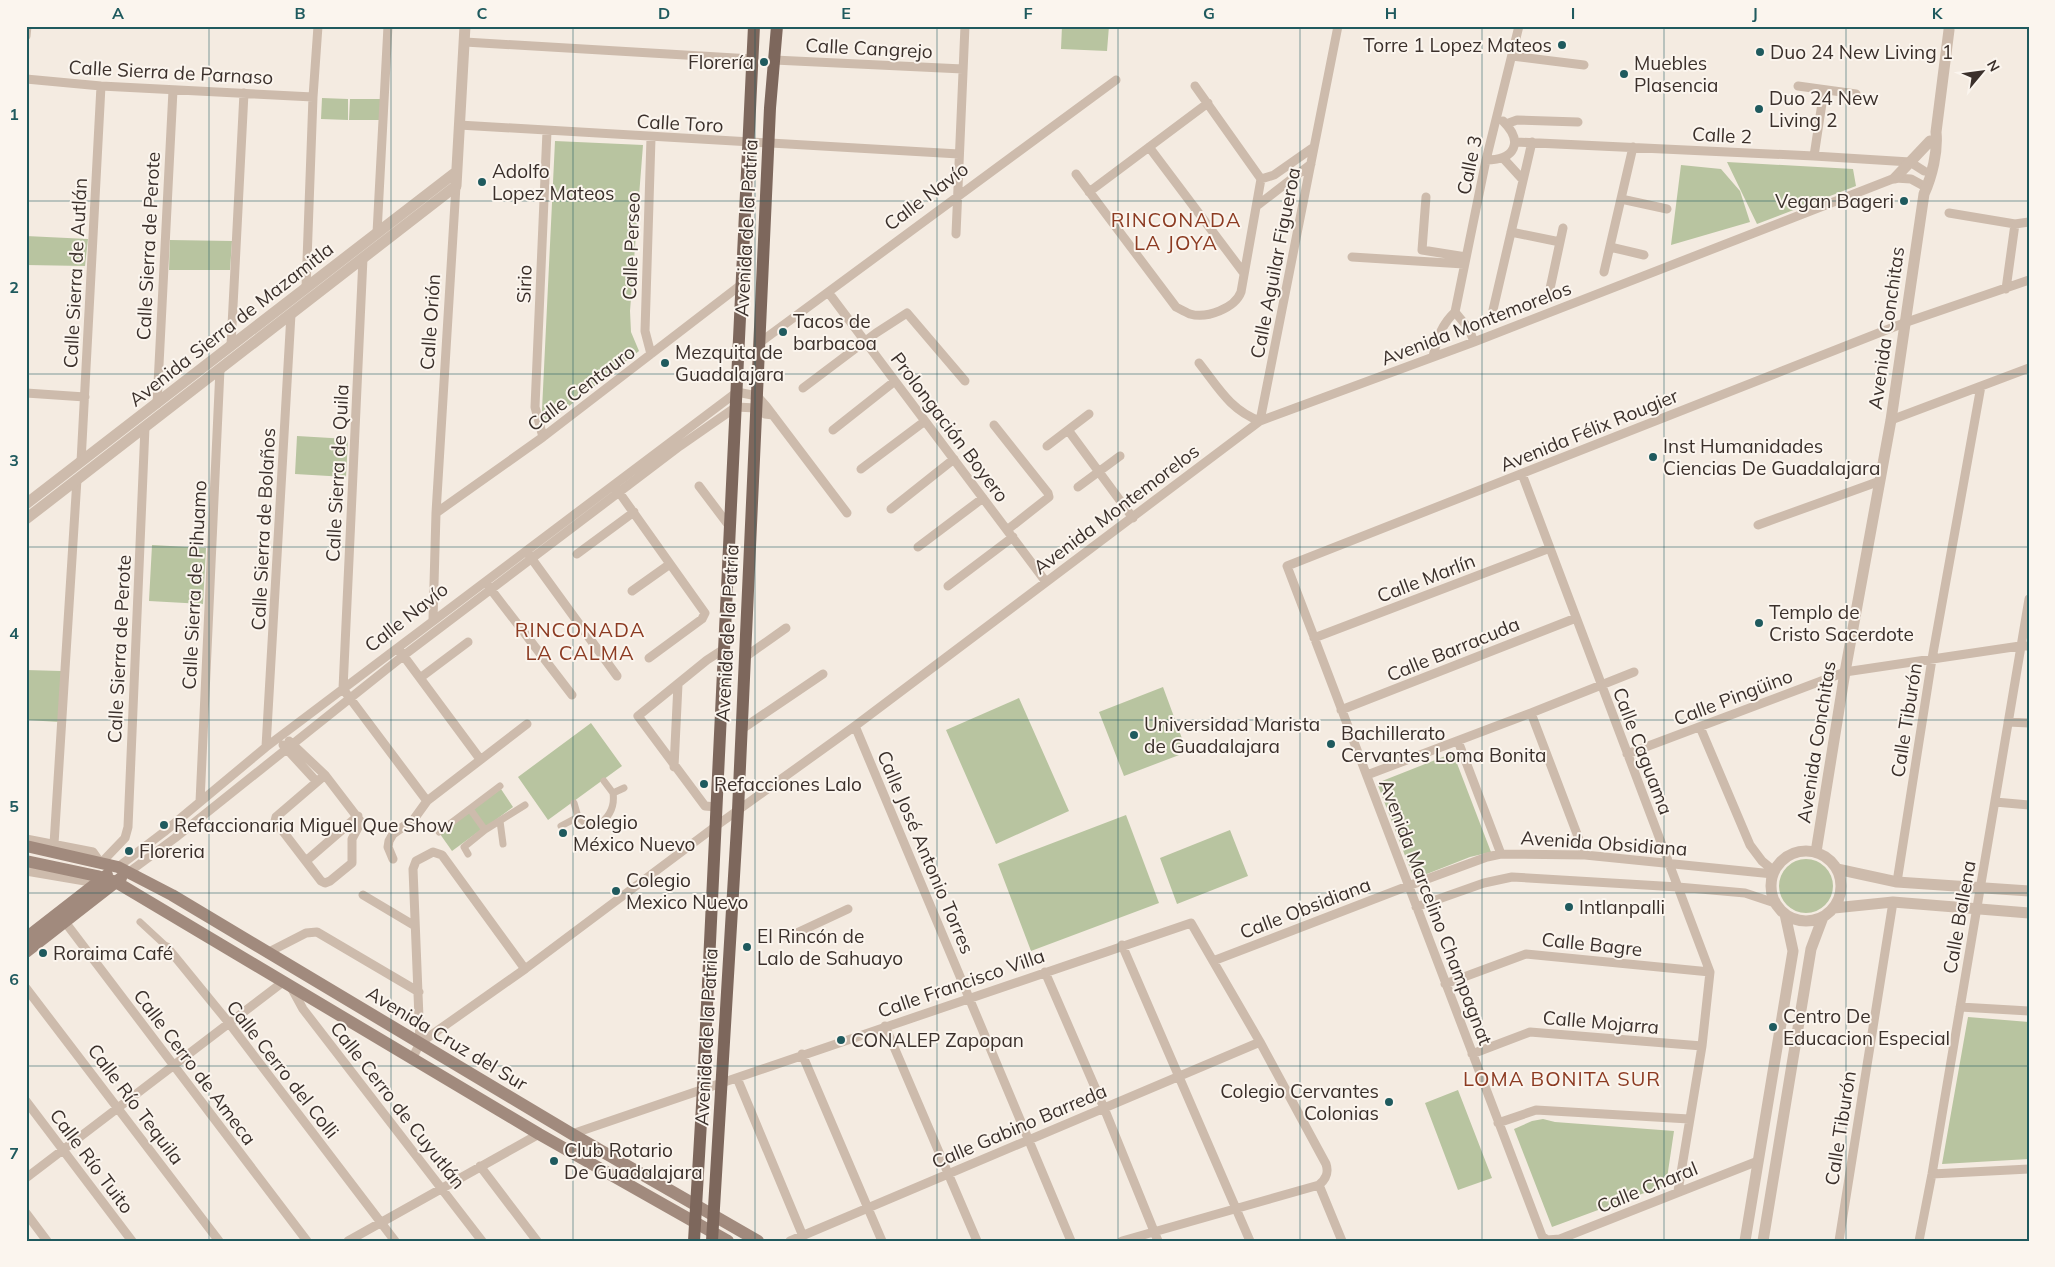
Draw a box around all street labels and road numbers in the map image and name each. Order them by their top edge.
street label: Calle Cangrejo [805,33,933,63]
street label: Calle Sierra de Parnaso [68,55,274,89]
street label: Calle Toro [636,109,724,137]
street label: Calle 2 [1691,121,1753,149]
street label: Calle 3 [1451,133,1487,197]
street label: Avenida de la Patria [729,139,763,317]
street label: Calle Sierra de Perote [131,151,165,341]
street label: Calle Navío [879,157,973,235]
street label: Calle Aguilar Figueroa [1245,165,1305,361]
street label: Calle Sierra de Autlán [58,177,92,369]
street label: Calle Perseo [617,192,645,300]
street label: Avenida Sierra de Mazamitla [124,237,338,411]
street label: Avenida Conchitas [1863,245,1909,411]
street label: Sirio [511,264,537,304]
street label: Calle Orión [415,273,445,371]
street label: Avenida Montemorelos [1378,276,1574,370]
street label: Calle Centauro [522,340,640,436]
street label: Prolongación Boyero [886,347,1014,507]
street label: Avenida Félix Rougier [1496,383,1682,477]
street label: Calle Sierra de Quila [320,384,354,562]
street label: Calle Sierra de Bolaños [246,427,280,631]
street label: Avenida Montemorelos [1028,439,1204,579]
street label: Calle Sierra de Pihuamo [177,480,211,690]
street label: Avenida de la Patria [710,544,744,722]
street label: Calle Marlín [1374,548,1478,608]
street label: Calle Sierra de Perote [102,554,136,744]
street label: Calle Navío [359,577,453,657]
street label: Calle Barracuda [1383,611,1523,687]
street label: Avenida Conchitas [1791,659,1841,825]
street label: Calle Tiburón [1885,661,1927,779]
street label: Calle Pingüino [1670,663,1796,731]
street label: Calle Caguama [1608,684,1678,818]
street label: Calle José Antonio Torres [872,747,980,957]
street label: Avenida Marcelino Champagnat [1374,776,1498,1049]
street label: Avenida Obsidiana [1520,825,1688,861]
street label: Calle Ballena [1937,858,1981,976]
street label: Calle Obsidiana [1236,872,1374,944]
street label: Calle Bagre [1540,927,1644,961]
street label: Calle Francisco Villa [874,943,1048,1023]
street label: Avenida de la Patria [689,948,723,1126]
street label: Avenida Cruz del Sur [362,980,532,1096]
street label: Calle Cerro de Ameca [129,984,261,1150]
street label: Calle Cerro del Colli [222,995,344,1143]
street label: Calle Mojarra [1542,1005,1660,1039]
street label: Calle Cerro de Cuyutlán [325,1017,471,1193]
street label: Calle Río Tequila [83,1039,189,1169]
street label: Calle Tiburón [1819,1069,1861,1187]
street label: Calle Gabino Barreda [928,1078,1110,1174]
street label: Calle Río Tuito [45,1104,139,1218]
street label: Calle Charal [1593,1156,1701,1218]

